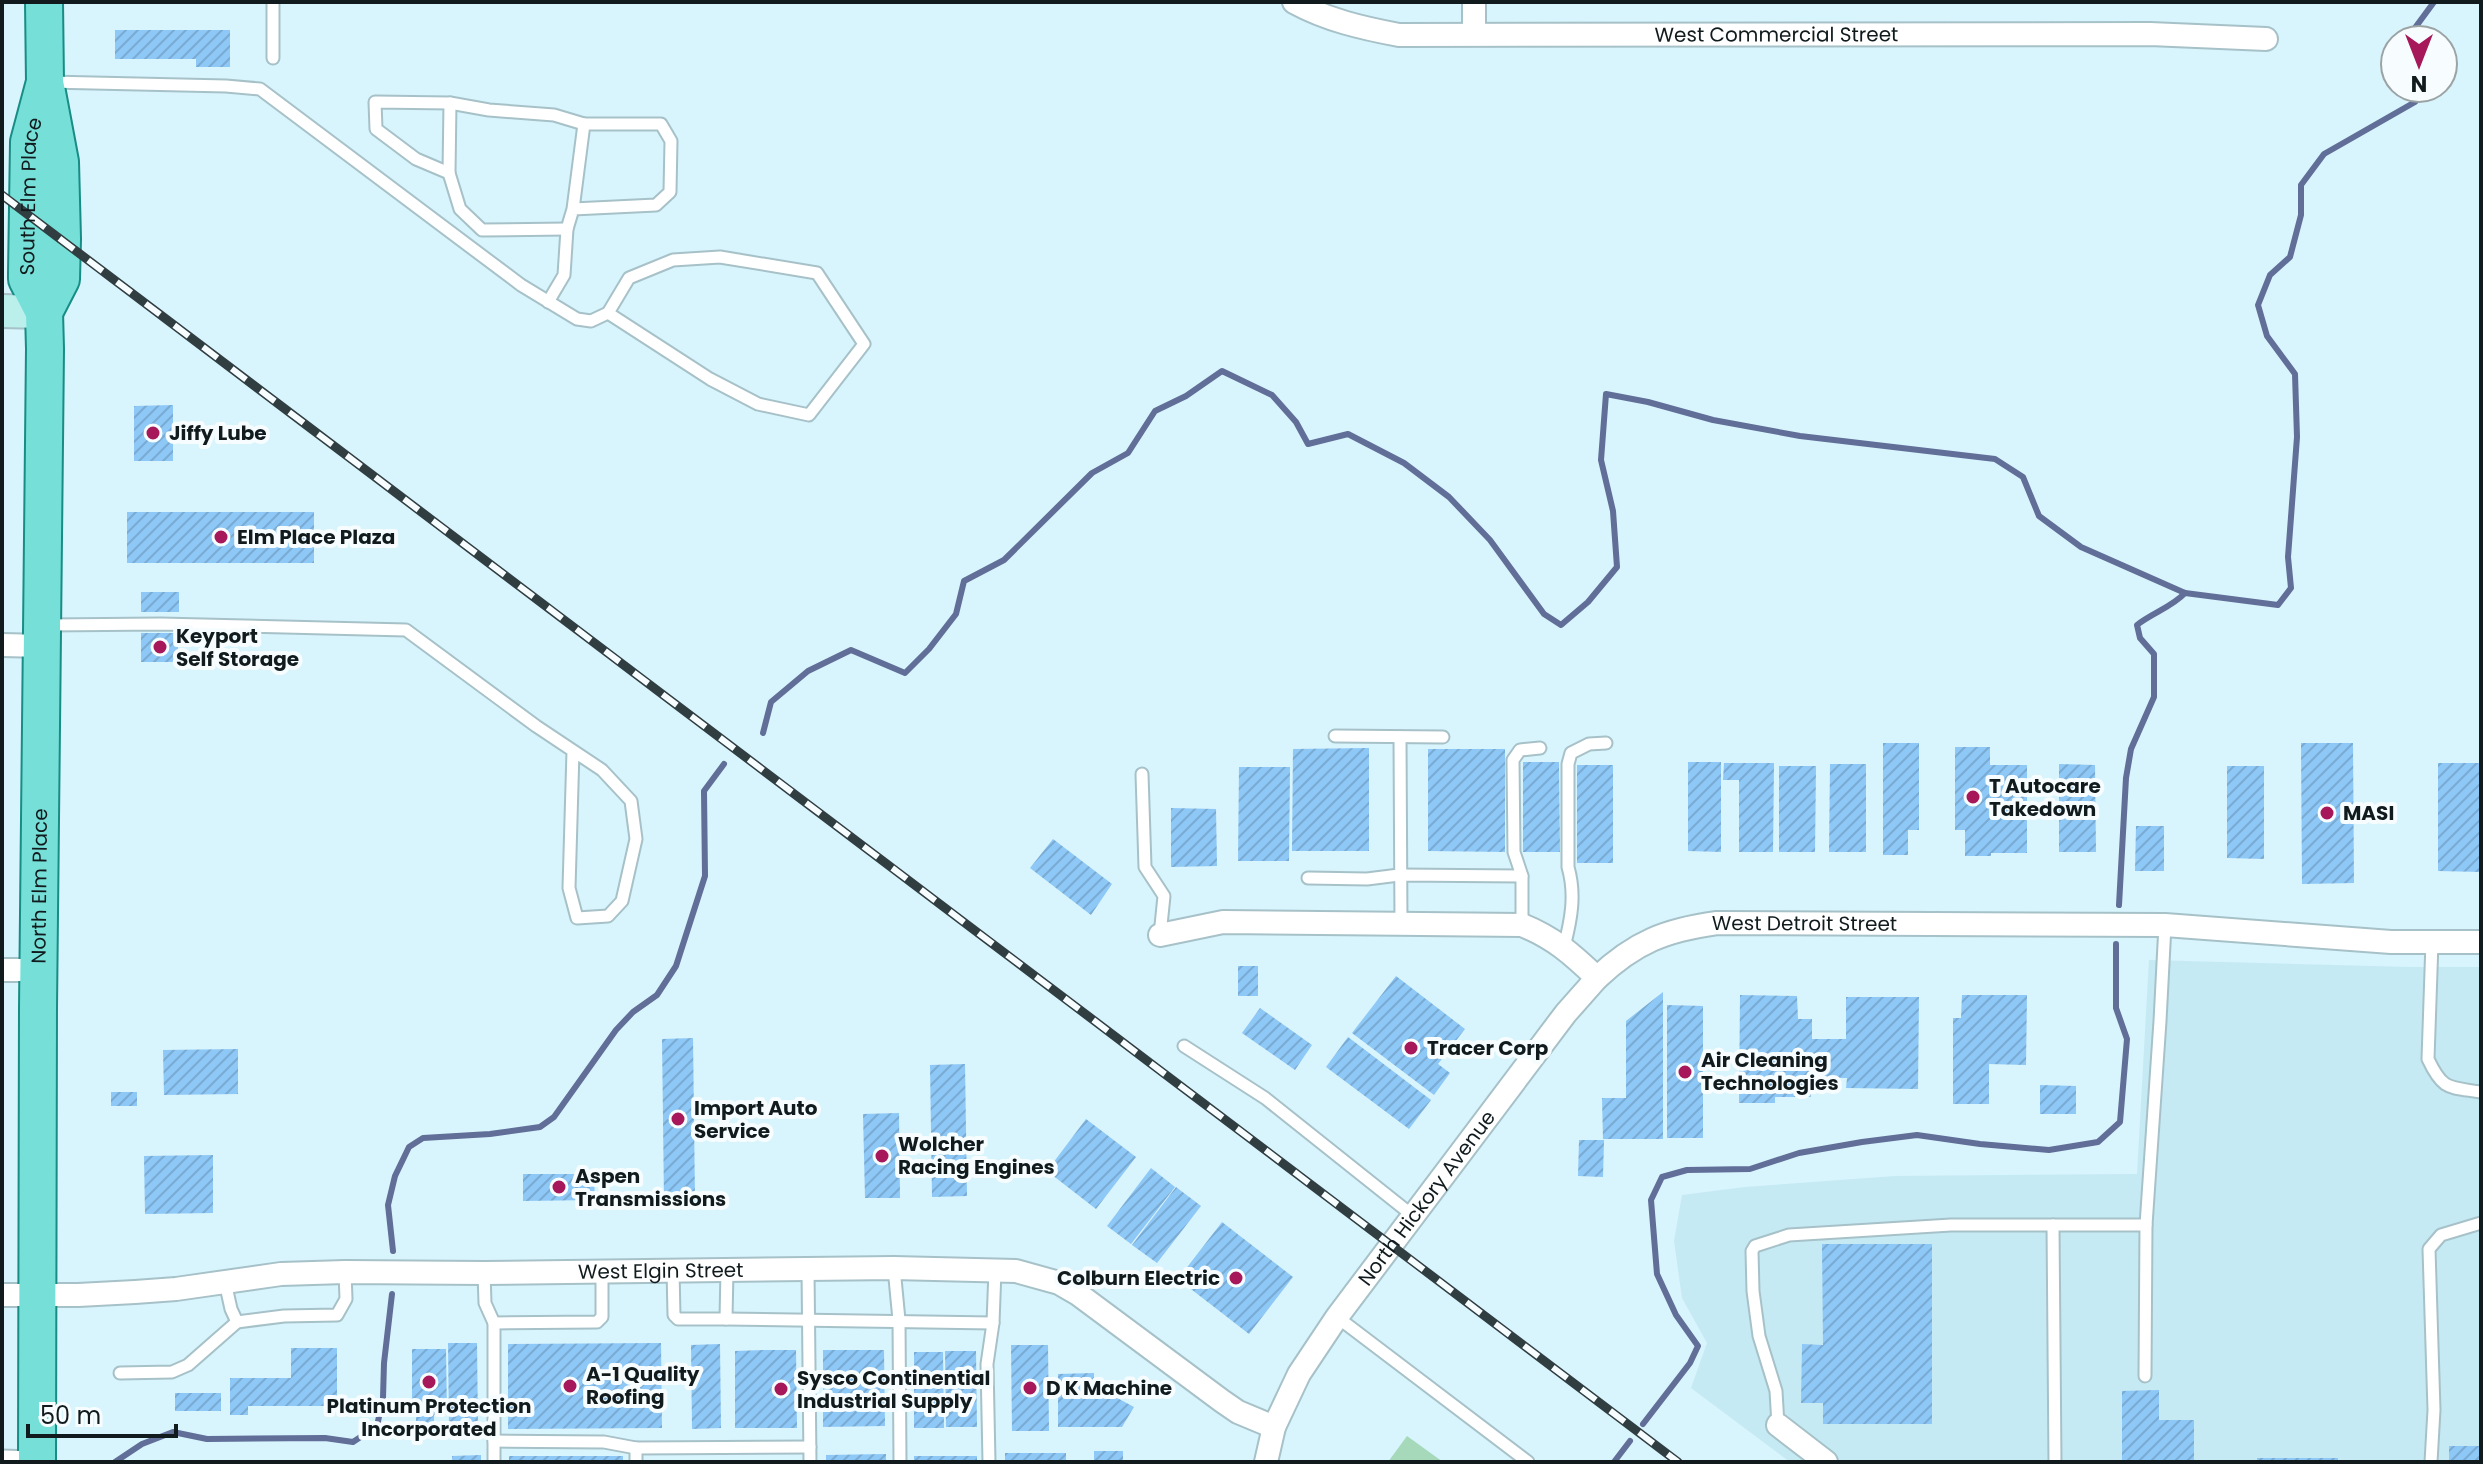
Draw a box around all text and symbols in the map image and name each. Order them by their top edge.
street label: West Commercial Street [1655,20,1898,49]
north arrow [2379,24,2459,104]
text: N [2411,68,2427,99]
street label: South Elm Place [13,114,49,276]
place label: Jiffy Lube [169,419,267,447]
marker: Jiffy Lube [144,424,162,442]
place label: Elm Place Plaza [237,523,395,551]
marker: Elm Place Plaza [212,528,230,546]
place label: Keyport Self Storage [176,622,299,673]
marker: Keyport Self Storage [151,638,169,656]
place label: T Autocare Takedown [1989,772,2101,823]
marker: T Autocare Takedown [1964,788,1982,806]
place label: MASI [2343,799,2394,827]
marker: MASI [2318,804,2336,822]
street label: North Elm Place [24,808,54,964]
street label: West Detroit Street [1712,909,1897,938]
place label: Tracer Corp [1427,1034,1549,1062]
marker: Tracer Corp [1402,1039,1420,1057]
place label: Air Cleaning Technologies [1701,1046,1839,1097]
marker: Air Cleaning Technologies [1676,1063,1694,1081]
place label: Import Auto Service [694,1094,818,1145]
street label: North Hickory Avenue [1351,1104,1502,1292]
marker: Import Auto Service [669,1110,687,1128]
place label: Wolcher Racing Engines [898,1130,1055,1181]
marker: Wolcher Racing Engines [873,1147,891,1165]
place label: Aspen Transmissions [575,1162,726,1213]
marker: Aspen Transmissions [550,1178,568,1196]
street label: West Elgin Street [578,1256,744,1286]
place label: Colburn Electric [1057,1264,1220,1292]
marker: Colburn Electric [1227,1269,1245,1287]
place label: A-1 Quality Roofing [586,1360,700,1411]
place label: Sysco Continential Industrial Supply [797,1364,990,1415]
marker: Platinum Protection Incorporated [420,1373,438,1391]
place label: D K Machine [1046,1374,1172,1402]
marker: A-1 Quality Roofing [561,1377,579,1395]
marker: D K Machine [1021,1379,1039,1397]
marker: Sysco Continential Industrial Supply [772,1380,790,1398]
scale bar [28,1388,176,1438]
place label: Platinum Protection Incorporated [327,1392,531,1443]
text: 50 m [40,1399,101,1432]

